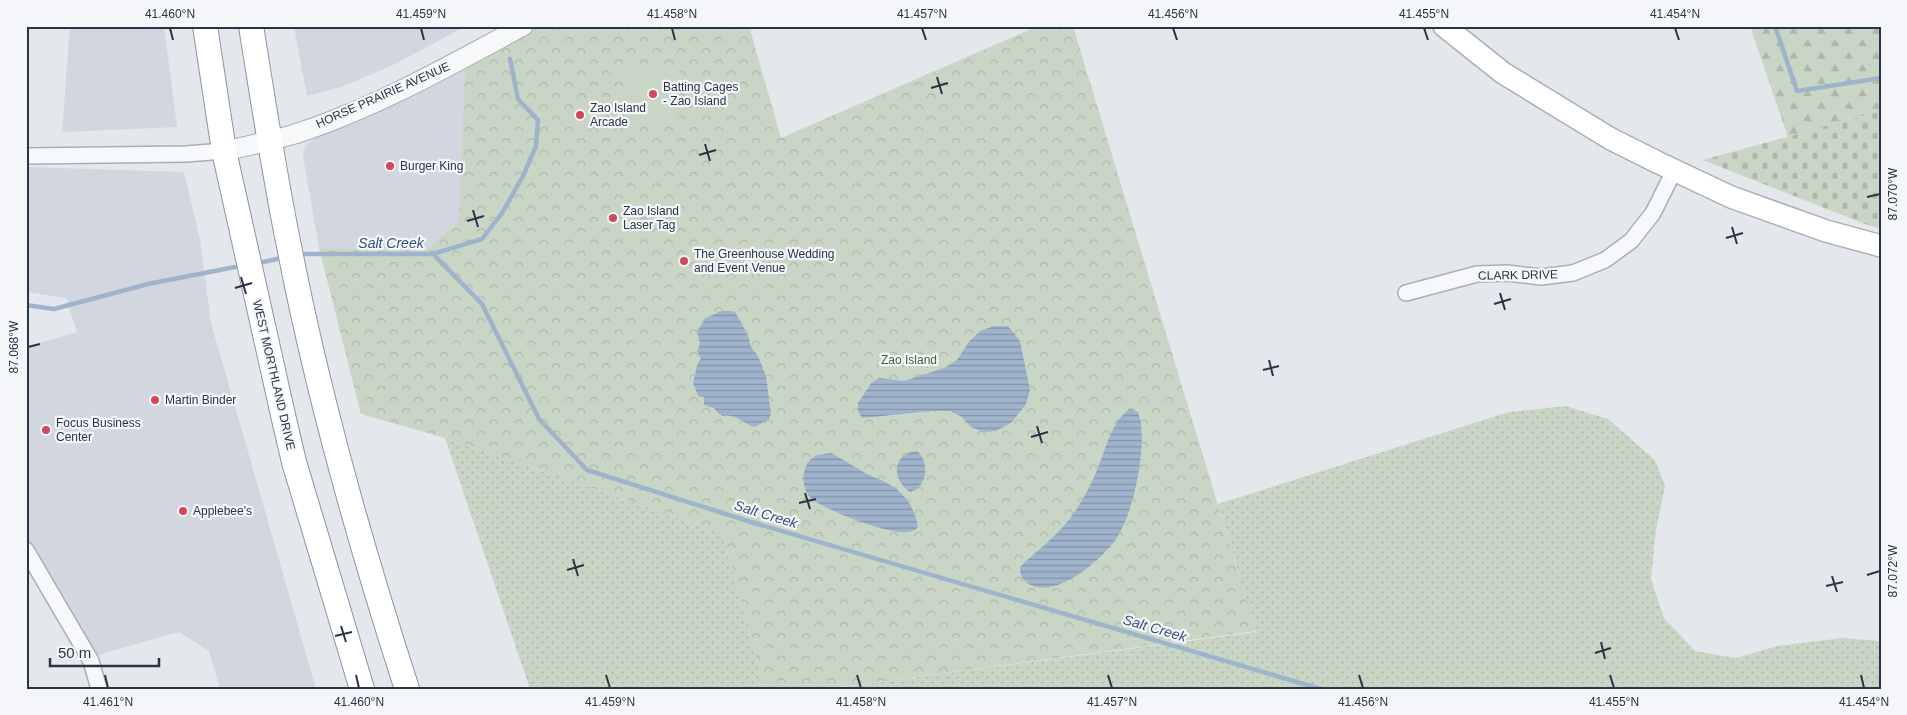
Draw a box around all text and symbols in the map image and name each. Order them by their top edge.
text: 41.460°N [145,7,195,21]
text: 41.459°N [396,7,446,21]
text: 41.458°N [647,7,697,21]
text: 41.457°N [897,7,947,21]
text: 41.456°N [1148,7,1198,21]
text: 41.455°N [1399,7,1449,21]
text: 41.454°N [1650,7,1700,21]
street label: HORSE PRAIRIE AVENUE [314,59,452,131]
place label: Batting Cages - Zao Island [663,80,738,108]
marker: Batting Cages - Zao Island [647,88,659,100]
place label: Zao Island Arcade [590,101,646,129]
marker: Zao Island Arcade [574,109,586,121]
place label: Burger King [400,159,463,173]
marker: Burger King [384,160,396,172]
text: 87.070°W [1886,167,1900,220]
place label: Zao Island Laser Tag [623,204,679,232]
marker: Zao Island Laser Tag [607,212,619,224]
water label: Salt Creek [358,235,425,251]
place label: The Greenhouse Wedding and Event Venue [694,247,835,275]
marker: The Greenhouse Wedding and Event Venue [678,255,690,267]
street label: CLARK DRIVE [1478,267,1558,283]
street label: WEST MORTHLAND DRIVE [250,299,298,451]
text: 87.068°W [7,320,21,373]
park label: Zao Island [881,353,937,367]
place label: Martin Binder [165,393,236,407]
marker: Martin Binder [149,394,161,406]
place label: Focus Business Center [56,416,141,444]
marker: Focus Business Center [40,424,52,436]
water label: Salt Creek [732,497,801,531]
place label: Applebee's [193,504,252,518]
marker: Applebee's [177,505,189,517]
text: 87.072°W [1886,544,1900,597]
water label: Salt Creek [1121,611,1190,645]
scale bar [50,635,159,667]
text: 50 m [58,644,91,661]
text: 41.461°N [83,695,133,709]
text: 41.460°N [334,695,384,709]
text: 41.459°N [585,695,635,709]
text: 41.458°N [836,695,886,709]
text: 41.457°N [1087,695,1137,709]
text: 41.456°N [1338,695,1388,709]
text: 41.455°N [1589,695,1639,709]
text: 41.454°N [1839,695,1889,709]

